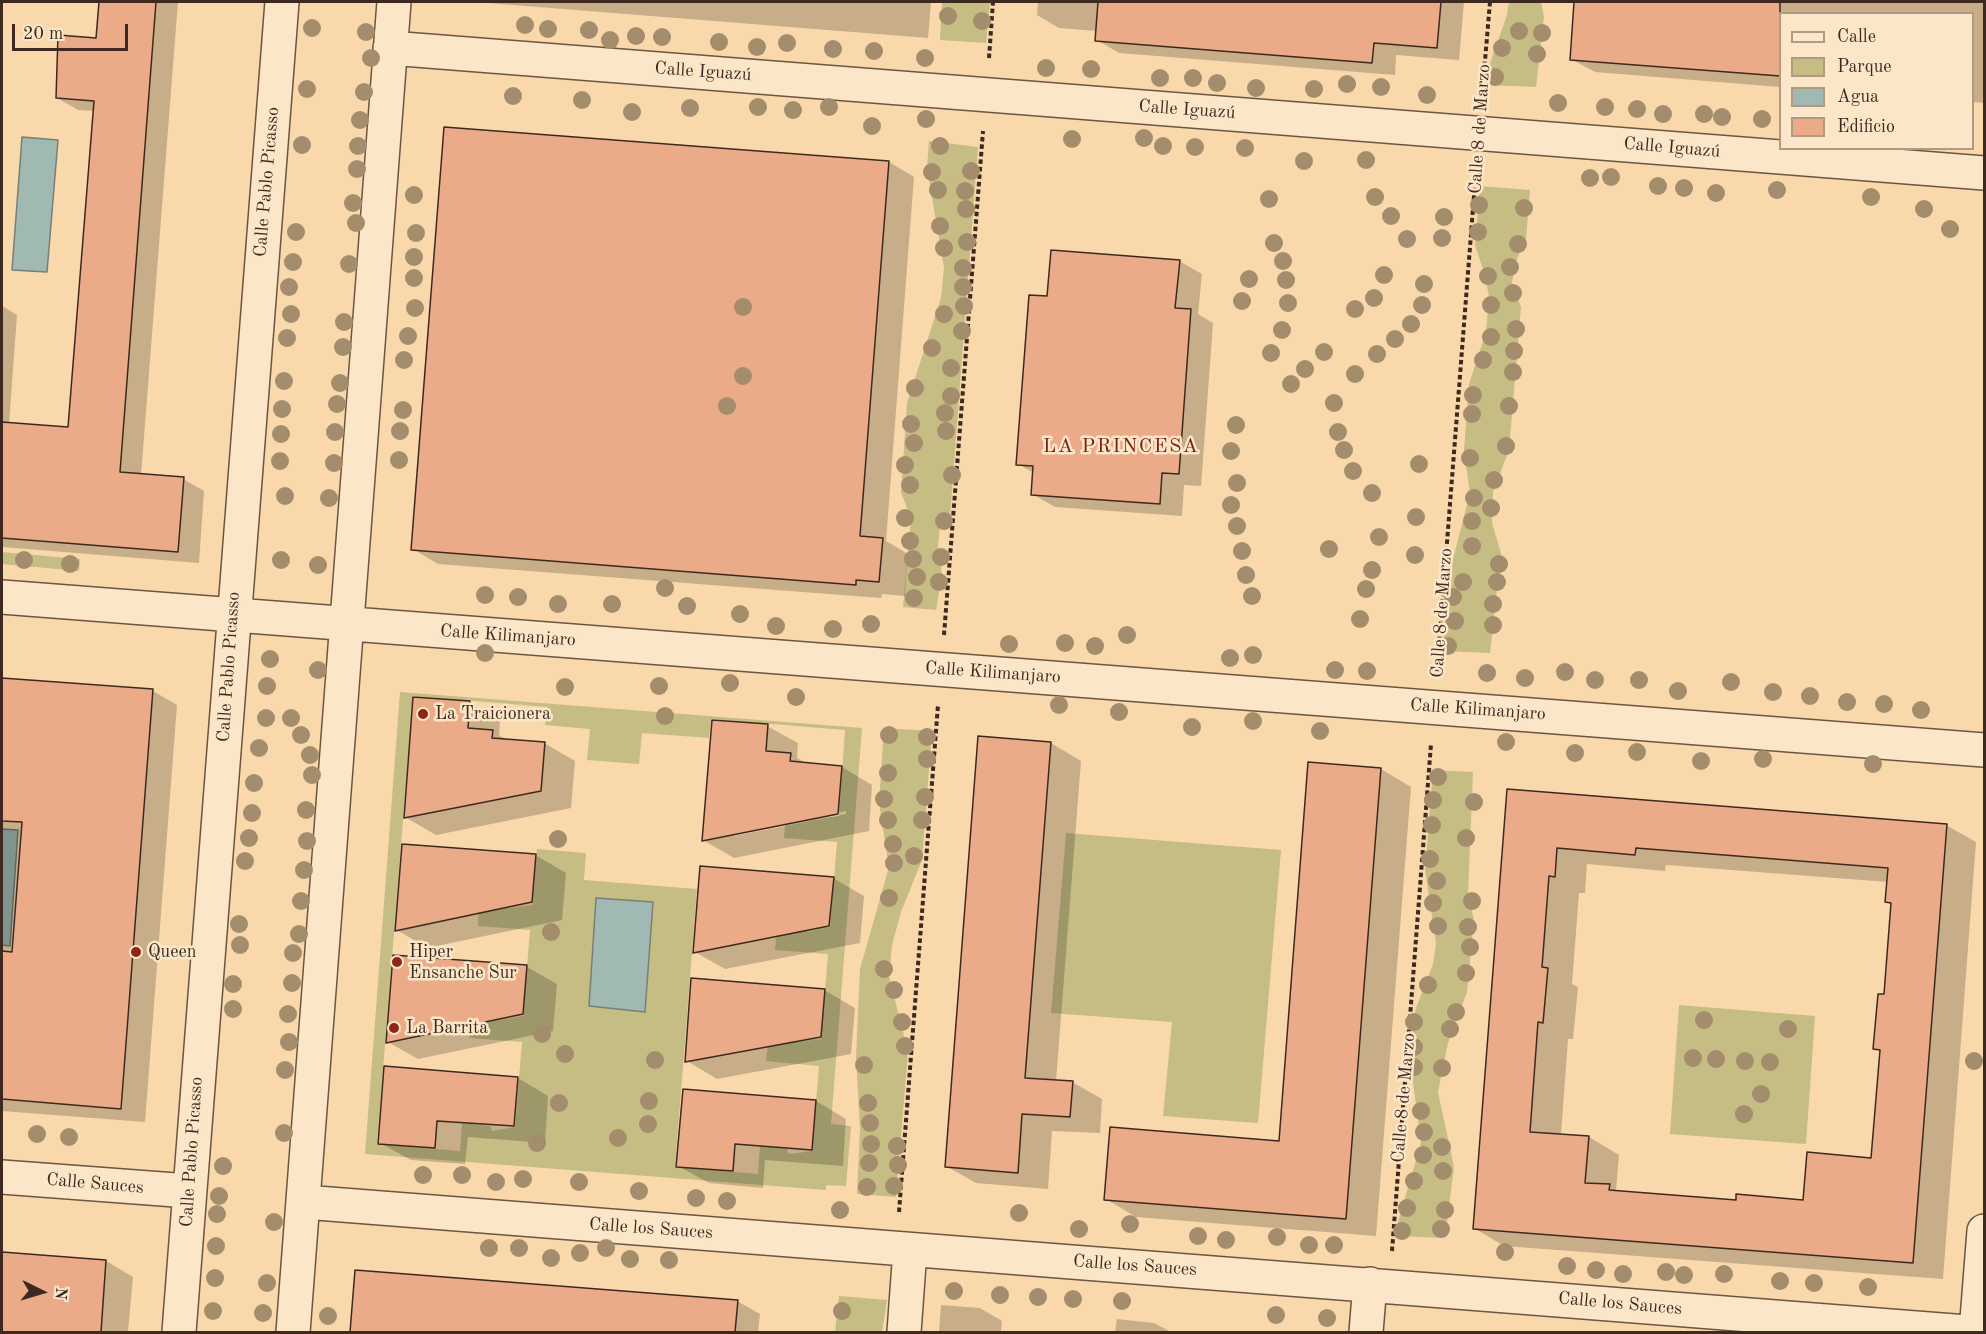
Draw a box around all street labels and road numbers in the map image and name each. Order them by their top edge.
street label: Calle Iguazú [654,58,752,86]
street label: Calle 8 de Marzo [1465,63,1495,195]
street label: Calle Iguazú [1138,96,1236,124]
street label: Calle Pablo Picasso [250,106,284,258]
street label: Calle Iguazú [1623,133,1721,163]
street label: Calle 8 de Marzo [1427,547,1457,679]
street label: Calle Pablo Picasso [213,591,245,743]
street label: Calle Kilimanjaro [439,620,577,652]
street label: Calle Kilimanjaro [924,657,1062,689]
street label: Calle Kilimanjaro [1409,694,1547,726]
street label: Calle 8 de Marzo [1388,1032,1420,1164]
street label: Calle Pablo Picasso [176,1076,208,1228]
street label: Calle Sauces [45,1169,145,1199]
street label: Calle los Sauces [588,1214,714,1244]
street label: Calle los Sauces [1072,1251,1198,1281]
street label: Calle los Sauces [1557,1288,1683,1320]

